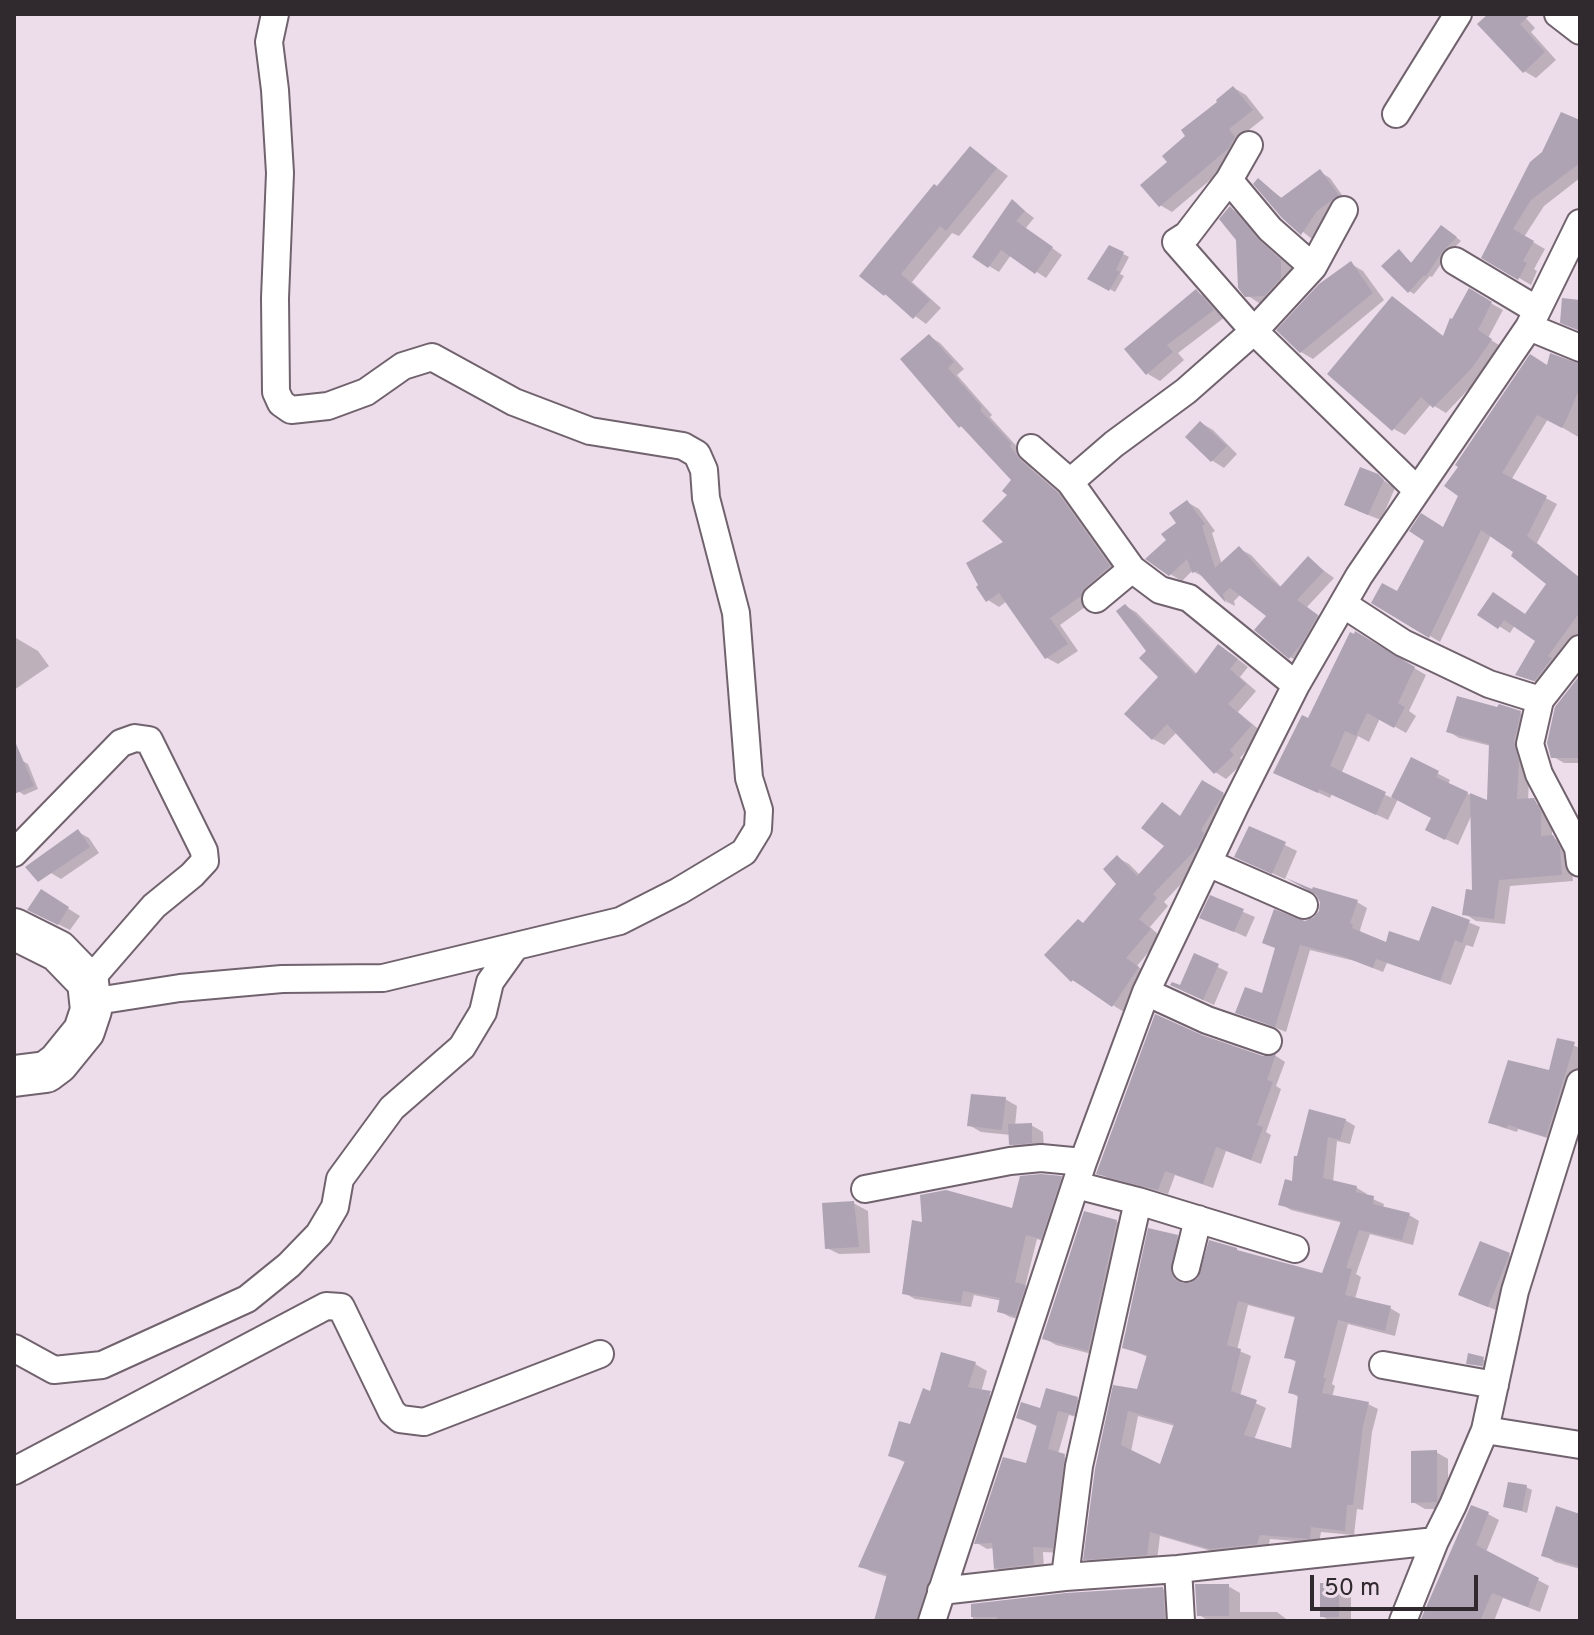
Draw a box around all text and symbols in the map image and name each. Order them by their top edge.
scale bar [1314,1559,1482,1609]
text: 50 m [1324,1574,1380,1604]

